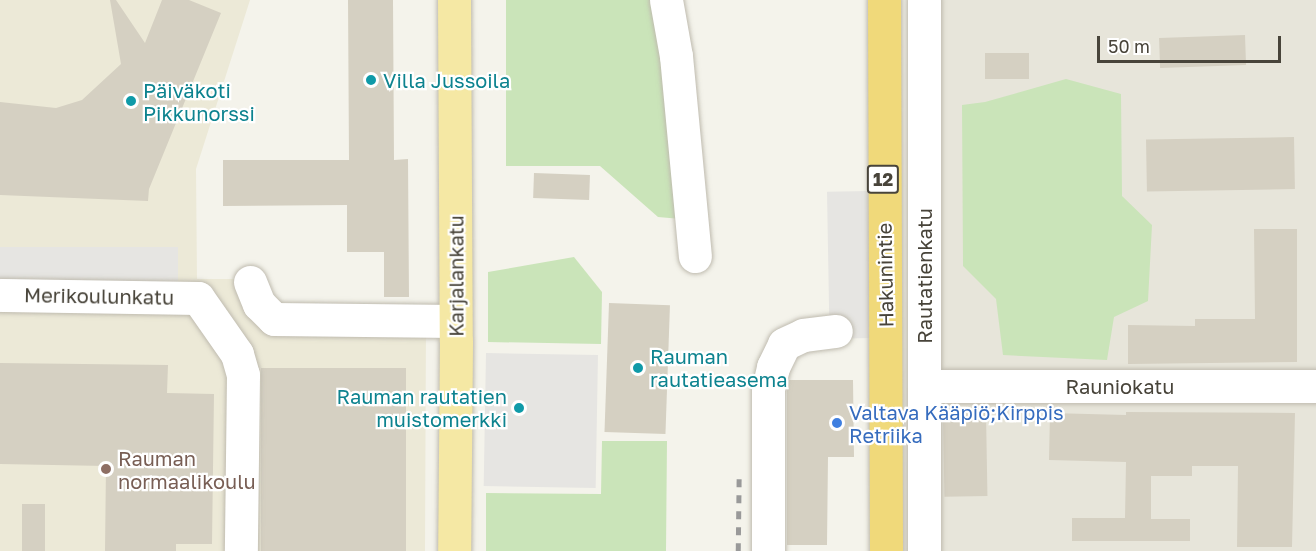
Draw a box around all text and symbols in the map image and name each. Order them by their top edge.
scale bar [1100,24,1284,62]
text: 50 m [1108,35,1150,57]
place label: Villa Jussoila [383,68,510,92]
marker: Villa Jussoila [364,73,378,87]
place label: Päiväkoti Pikkunorssi [143,78,255,125]
marker: Päiväkoti Pikkunorssi [124,94,138,108]
road number: 12 [866,164,900,194]
street label: Rautatienkatu [912,208,936,344]
street label: Karjalankatu [444,215,468,337]
street label: Hakunintie [872,222,898,328]
street label: Merikoulunkatu [24,283,174,309]
place label: Rauman rautatieasema [650,344,788,391]
marker: Rauman rautatieasema [631,361,645,375]
street label: Rauniokatu [1066,374,1174,398]
place label: Rauman rautatien muistomerkki [337,384,507,431]
place label: Valtava Kääpiö;Kirppis Retriika [849,400,1064,447]
marker: Rauman rautatien muistomerkki [512,401,526,415]
marker: Valtava Kääpiö;Kirppis Retriika [830,416,844,430]
place label: Rauman normaalikoulu [118,446,256,493]
marker: Rauman normaalikoulu [99,462,113,476]

